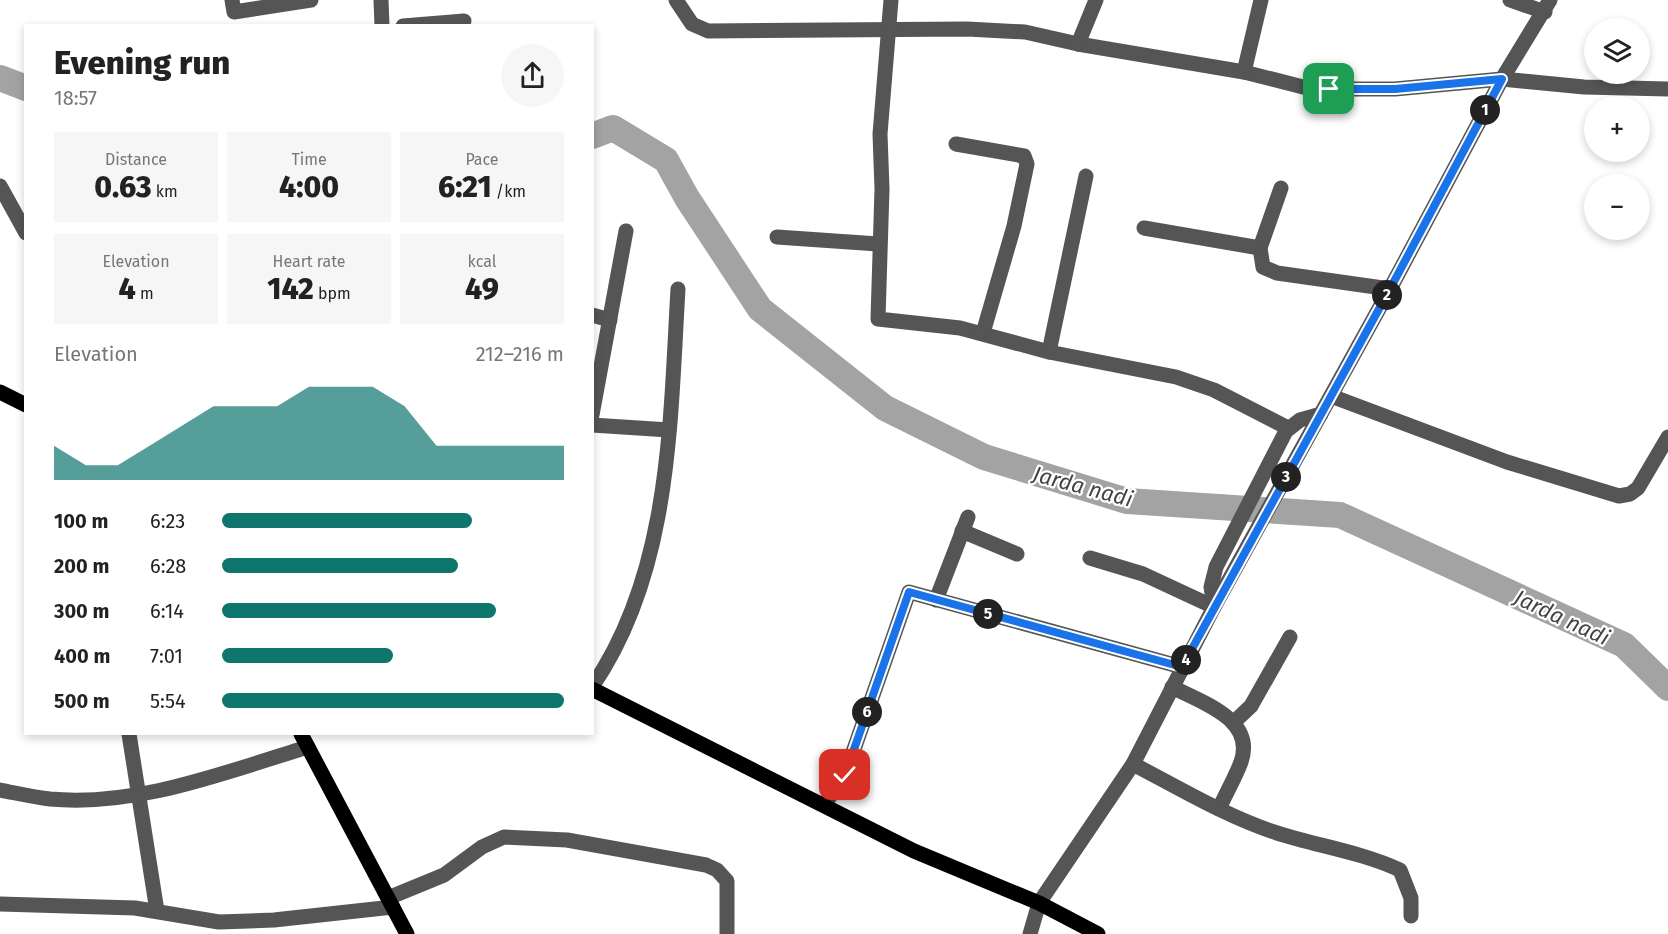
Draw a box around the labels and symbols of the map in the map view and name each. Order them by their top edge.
pin [1303,63,1354,114]
pin: 1 [1470,95,1500,125]
pin: 2 [1372,280,1402,310]
water label: Jarda nadi [1029,460,1136,513]
pin: 3 [1271,462,1301,492]
water label: Jarda nadi [1509,583,1614,651]
pin: 5 [973,599,1003,629]
pin: 4 [1171,645,1201,675]
pin: 6 [852,697,882,727]
pin [819,749,870,800]

